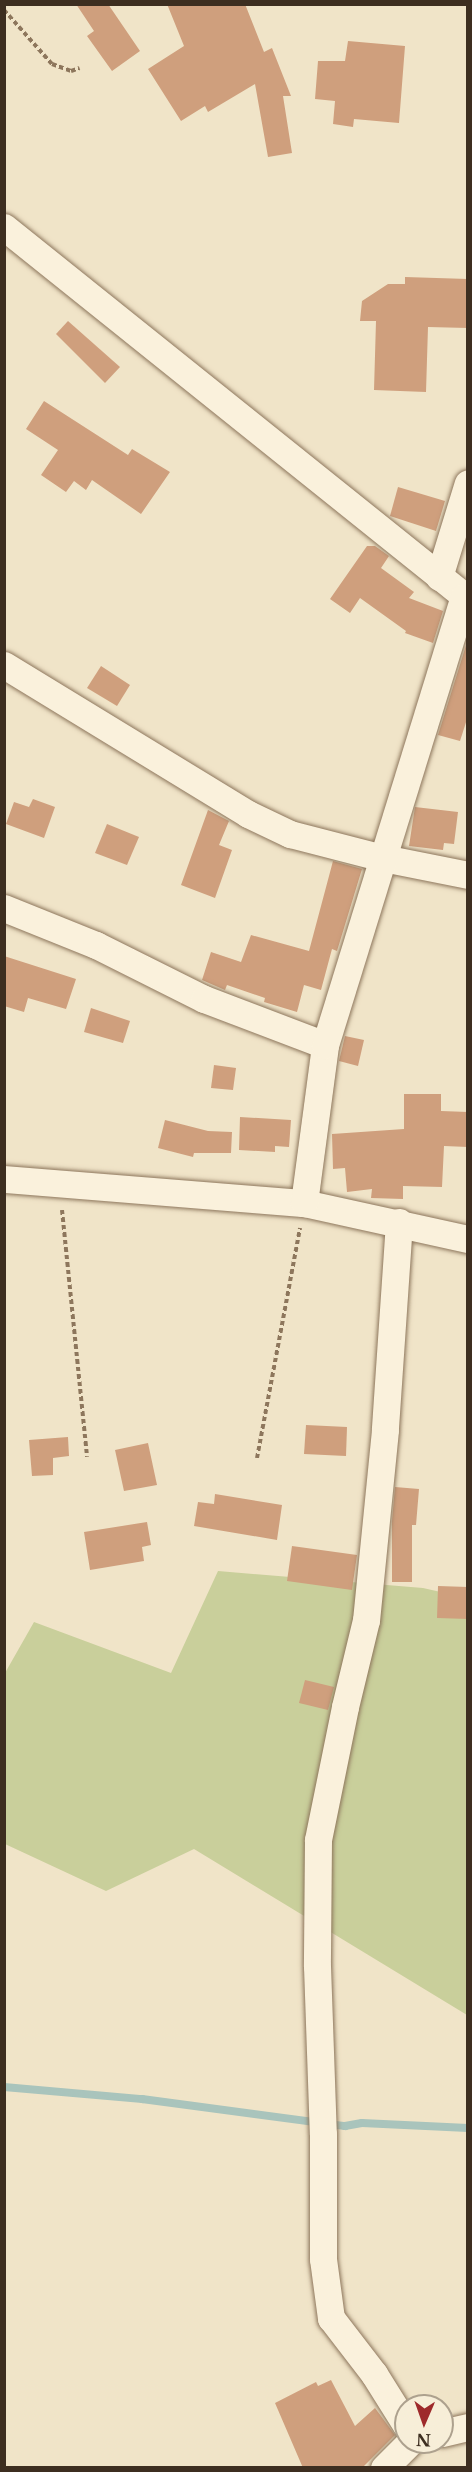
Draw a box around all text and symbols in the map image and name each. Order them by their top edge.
north arrow [394,2394,454,2454]
text: N [416,2430,431,2450]

